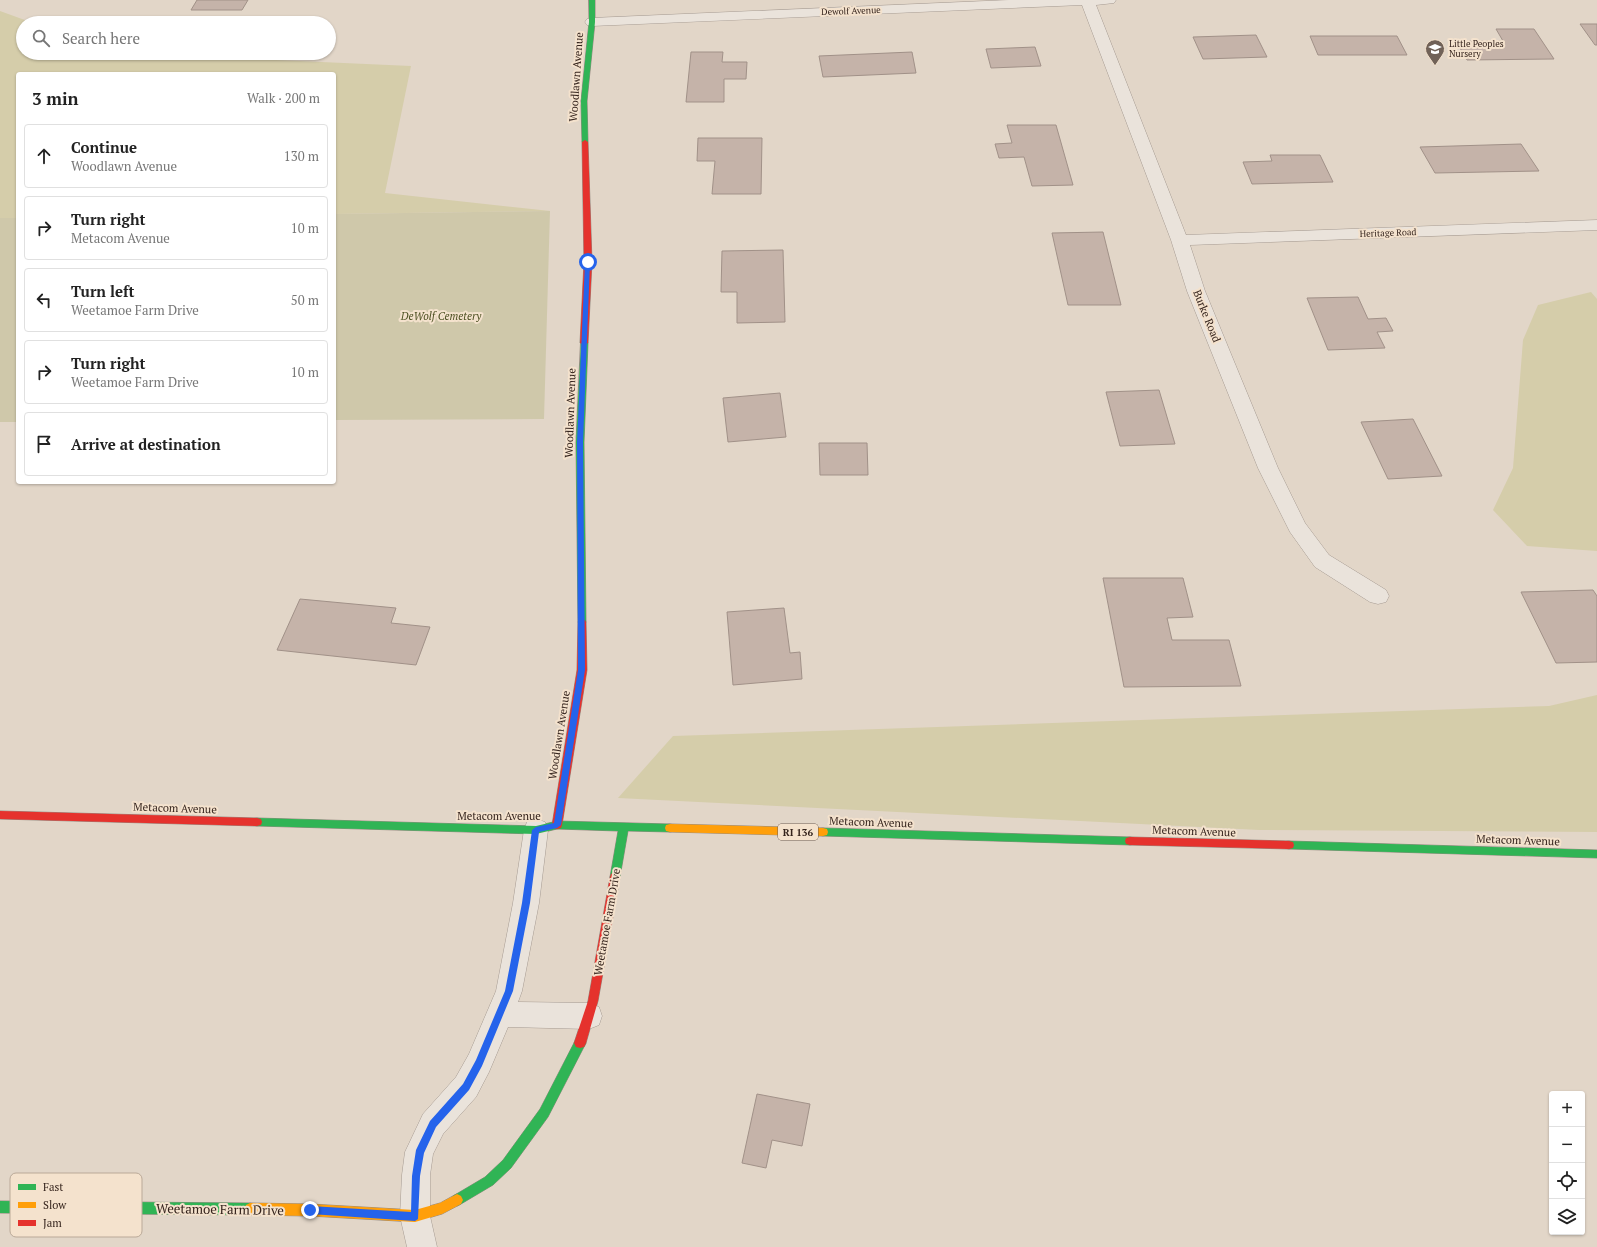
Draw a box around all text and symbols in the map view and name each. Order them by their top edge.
street label: Dewolf Avenue [821,4,881,18]
search box [16,16,336,60]
icon: search [30,27,52,49]
text: Search here [62,28,140,48]
street label: Woodlawn Avenue [566,31,586,122]
school or university icon: Little Peoples Nursery [1424,38,1446,66]
place label: Little Peoples Nursery [1449,38,1504,60]
text: 3 min [32,87,79,110]
text: Walk · 200 m [247,89,320,107]
text: Continue [71,137,137,157]
icon: ahead [33,145,55,167]
text: 130 m [284,147,319,165]
text: Woodlawn Avenue [71,157,177,175]
text: Turn right [71,209,146,229]
icon: right [33,217,55,239]
text: 10 m [291,219,319,237]
street label: Heritage Road [1359,226,1417,240]
text: Metacom Avenue [71,229,170,247]
route start [579,253,597,271]
text: Turn left [71,281,135,301]
street label: Burke Road [1190,288,1224,344]
icon: left [33,289,55,311]
text: 50 m [291,291,319,309]
text: Weetamoe Farm Drive [71,301,199,319]
park label: DeWolf Cemetery [400,309,482,323]
text: Turn right [71,353,146,373]
icon: right [33,361,55,383]
text: 10 m [291,363,319,381]
street label: Woodlawn Avenue [561,367,579,458]
text: Weetamoe Farm Drive [71,373,199,391]
icon: arrive [33,433,55,455]
text: Arrive at destination [71,434,221,454]
street label: Woodlawn Avenue [545,689,573,780]
street label: Metacom Avenue [133,800,218,816]
street label: Metacom Avenue [457,809,541,823]
street label: Metacom Avenue [829,814,914,830]
street label: Metacom Avenue [1152,823,1237,839]
road number: RI 136 [778,824,818,840]
street label: Metacom Avenue [1476,832,1561,848]
street label: Weetamoe Farm Drive [591,867,623,977]
map controls [1549,1091,1585,1235]
button: + [1549,1091,1585,1127]
button: − [1549,1127,1585,1163]
button: locate [1549,1163,1585,1199]
legend [10,1173,142,1237]
text: Fast [43,1180,63,1194]
text: Slow [43,1198,67,1212]
street label: Weetamoe Farm Drive [156,1199,284,1219]
button: layers [1549,1199,1585,1235]
route end [301,1201,319,1219]
text: Jam [43,1216,62,1230]

